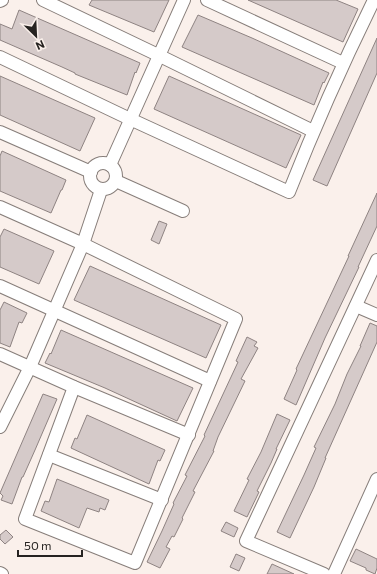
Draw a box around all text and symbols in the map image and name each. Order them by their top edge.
north arrow [16,16,56,56]
text: N [34,38,47,53]
scale bar [18,532,82,558]
text: 50 m [24,538,52,552]

